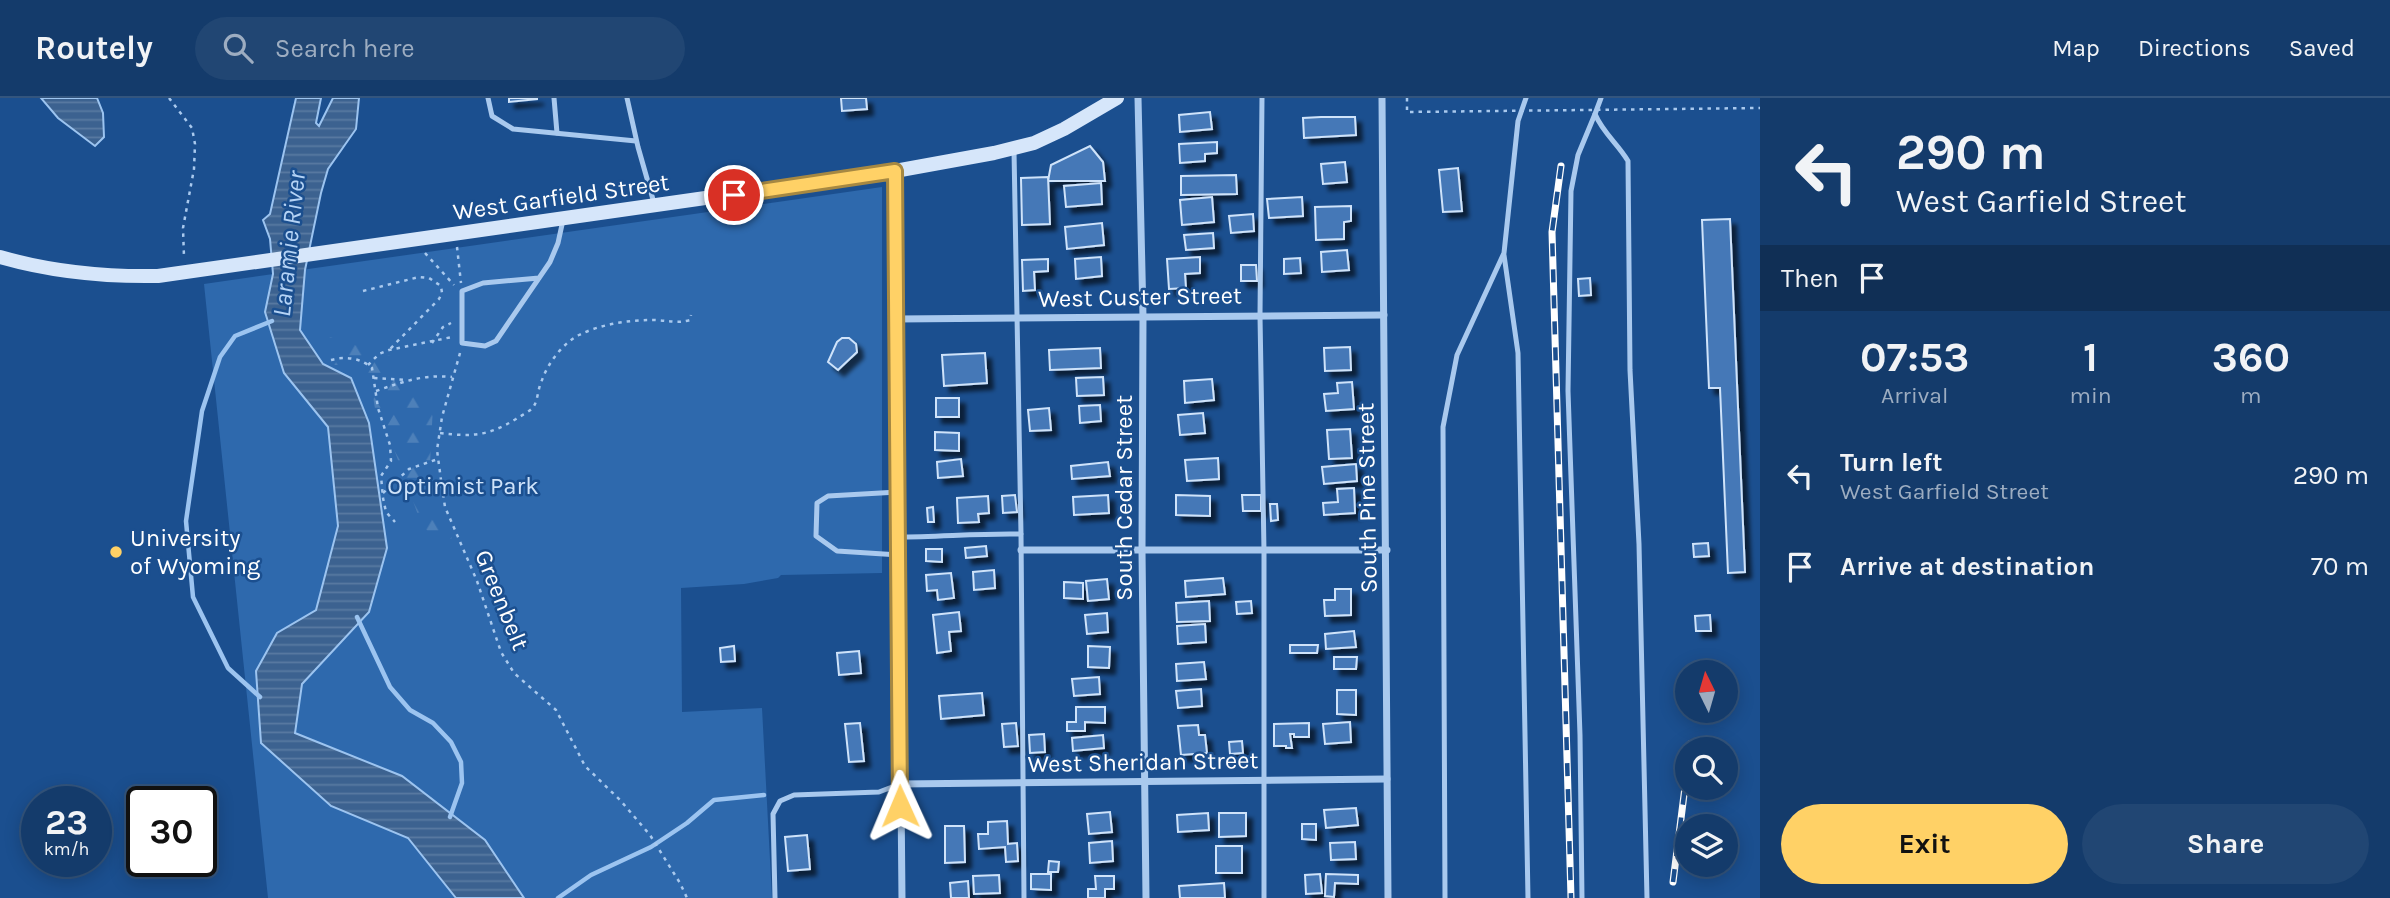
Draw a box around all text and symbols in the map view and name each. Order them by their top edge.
search box [195,17,685,80]
text: Routely [35,29,153,67]
icon: search [219,29,257,67]
text: Search here [275,33,415,64]
text: Map [2052,34,2100,62]
text: Directions [2138,34,2251,62]
text: Saved [2289,34,2355,62]
text: 290 m [1896,124,2045,181]
icon: left [1781,126,1872,217]
pin [704,165,764,225]
water label: Laramie River [266,168,312,319]
street label: West Garfield Street [451,168,671,226]
icon: arrive [715,176,753,214]
text: West Garfield Street [1896,183,2187,220]
icon: arrive [1853,259,1891,297]
text: Then [1781,263,1839,294]
street label: West Custer Street [1038,281,1242,313]
text: 07:53 [1860,332,1969,382]
text: 1 [2083,332,2098,382]
text: 360 [2212,332,2290,382]
text: Arrival [1881,382,1948,409]
text: min [2069,382,2112,409]
text: m [2240,382,2262,409]
street label: South Cedar Street [1110,395,1138,601]
street label: South Pine Street [1351,403,1383,593]
text: Turn left [1840,447,1942,478]
icon: left [1781,457,1819,495]
text: 290 m [2293,460,2369,491]
park label: Optimist Park [387,472,539,500]
text: West Garfield Street [1840,478,2049,505]
place label: University of Wyoming [130,524,261,580]
marker: University of Wyoming [108,544,124,560]
street label: Greenbelt [469,546,535,654]
icon: arrive [1781,548,1819,586]
text: Arrive at destination [1840,551,2094,582]
text: 70 m [2311,551,2369,582]
north arrow [1675,660,1738,723]
map controls [1675,660,1738,877]
button: search [1675,737,1738,800]
street label: West Sheridan Street [1027,746,1259,778]
position arrow [863,769,937,843]
speed limit sign: 30 [126,786,217,877]
text: 23 [45,802,88,843]
button: Exit [1781,804,2068,884]
button: Share [2082,804,2369,884]
button: layers [1675,814,1738,877]
text: km/h [44,838,89,860]

